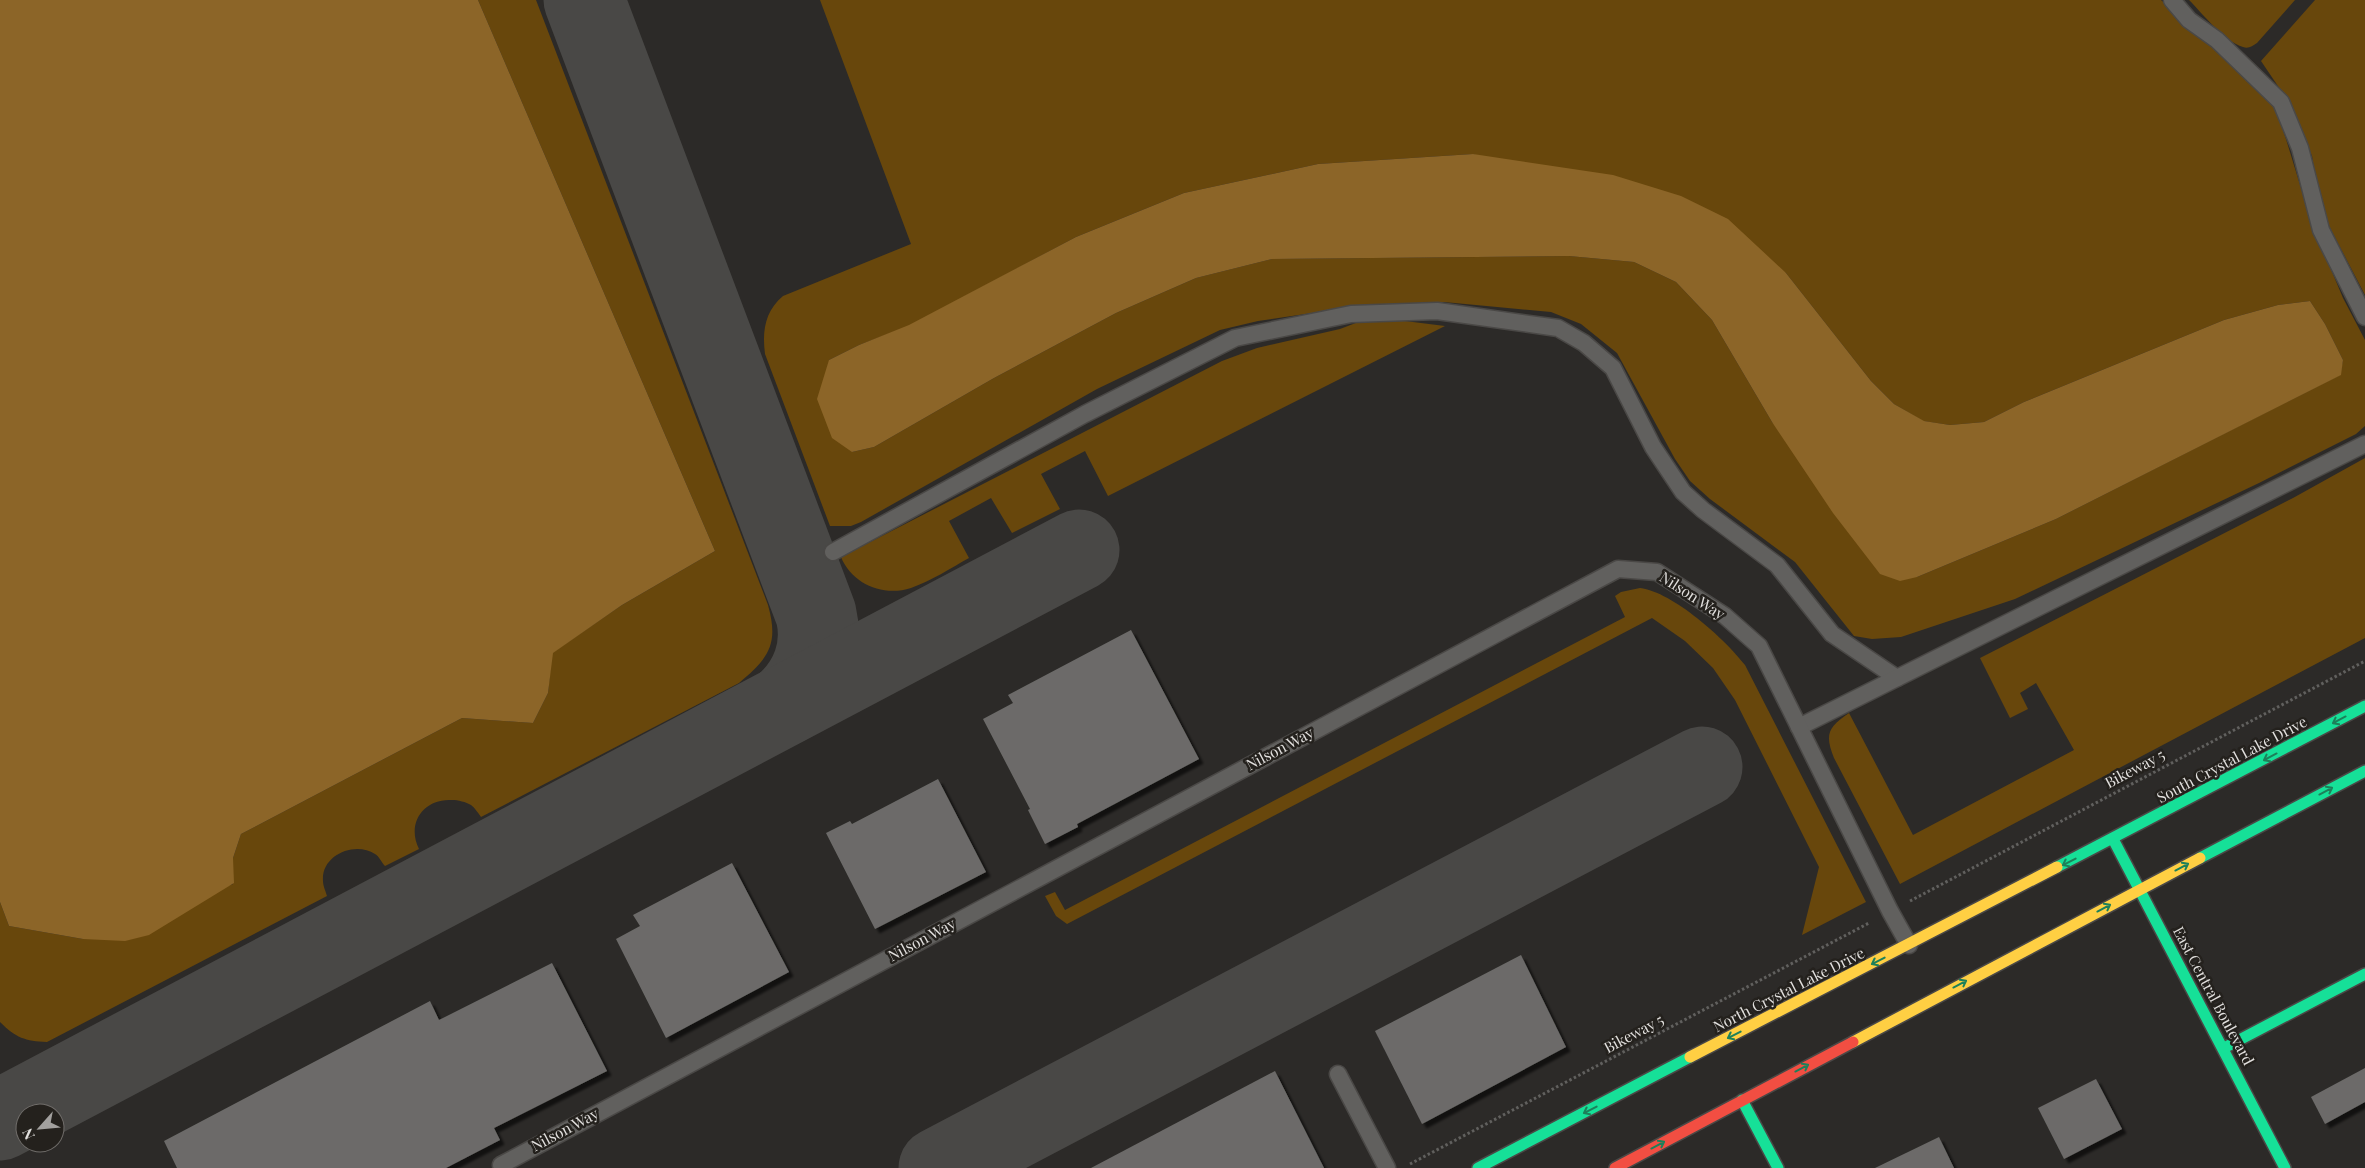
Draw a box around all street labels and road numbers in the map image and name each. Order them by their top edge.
street label: Nilson Way [1656,567,1729,624]
street label: South Crystal Lake Drive [2153,711,2310,807]
street label: Nilson Way [1242,722,1317,774]
street label: Bikeway 5 [2101,744,2168,792]
street label: Nilson Way [884,913,959,965]
street label: East Central Boulevard [2169,923,2259,1069]
street label: North Crystal Lake Drive [1710,942,1868,1036]
street label: Bikeway 5 [1600,1009,1667,1057]
street label: Nilson Way [527,1103,602,1155]

